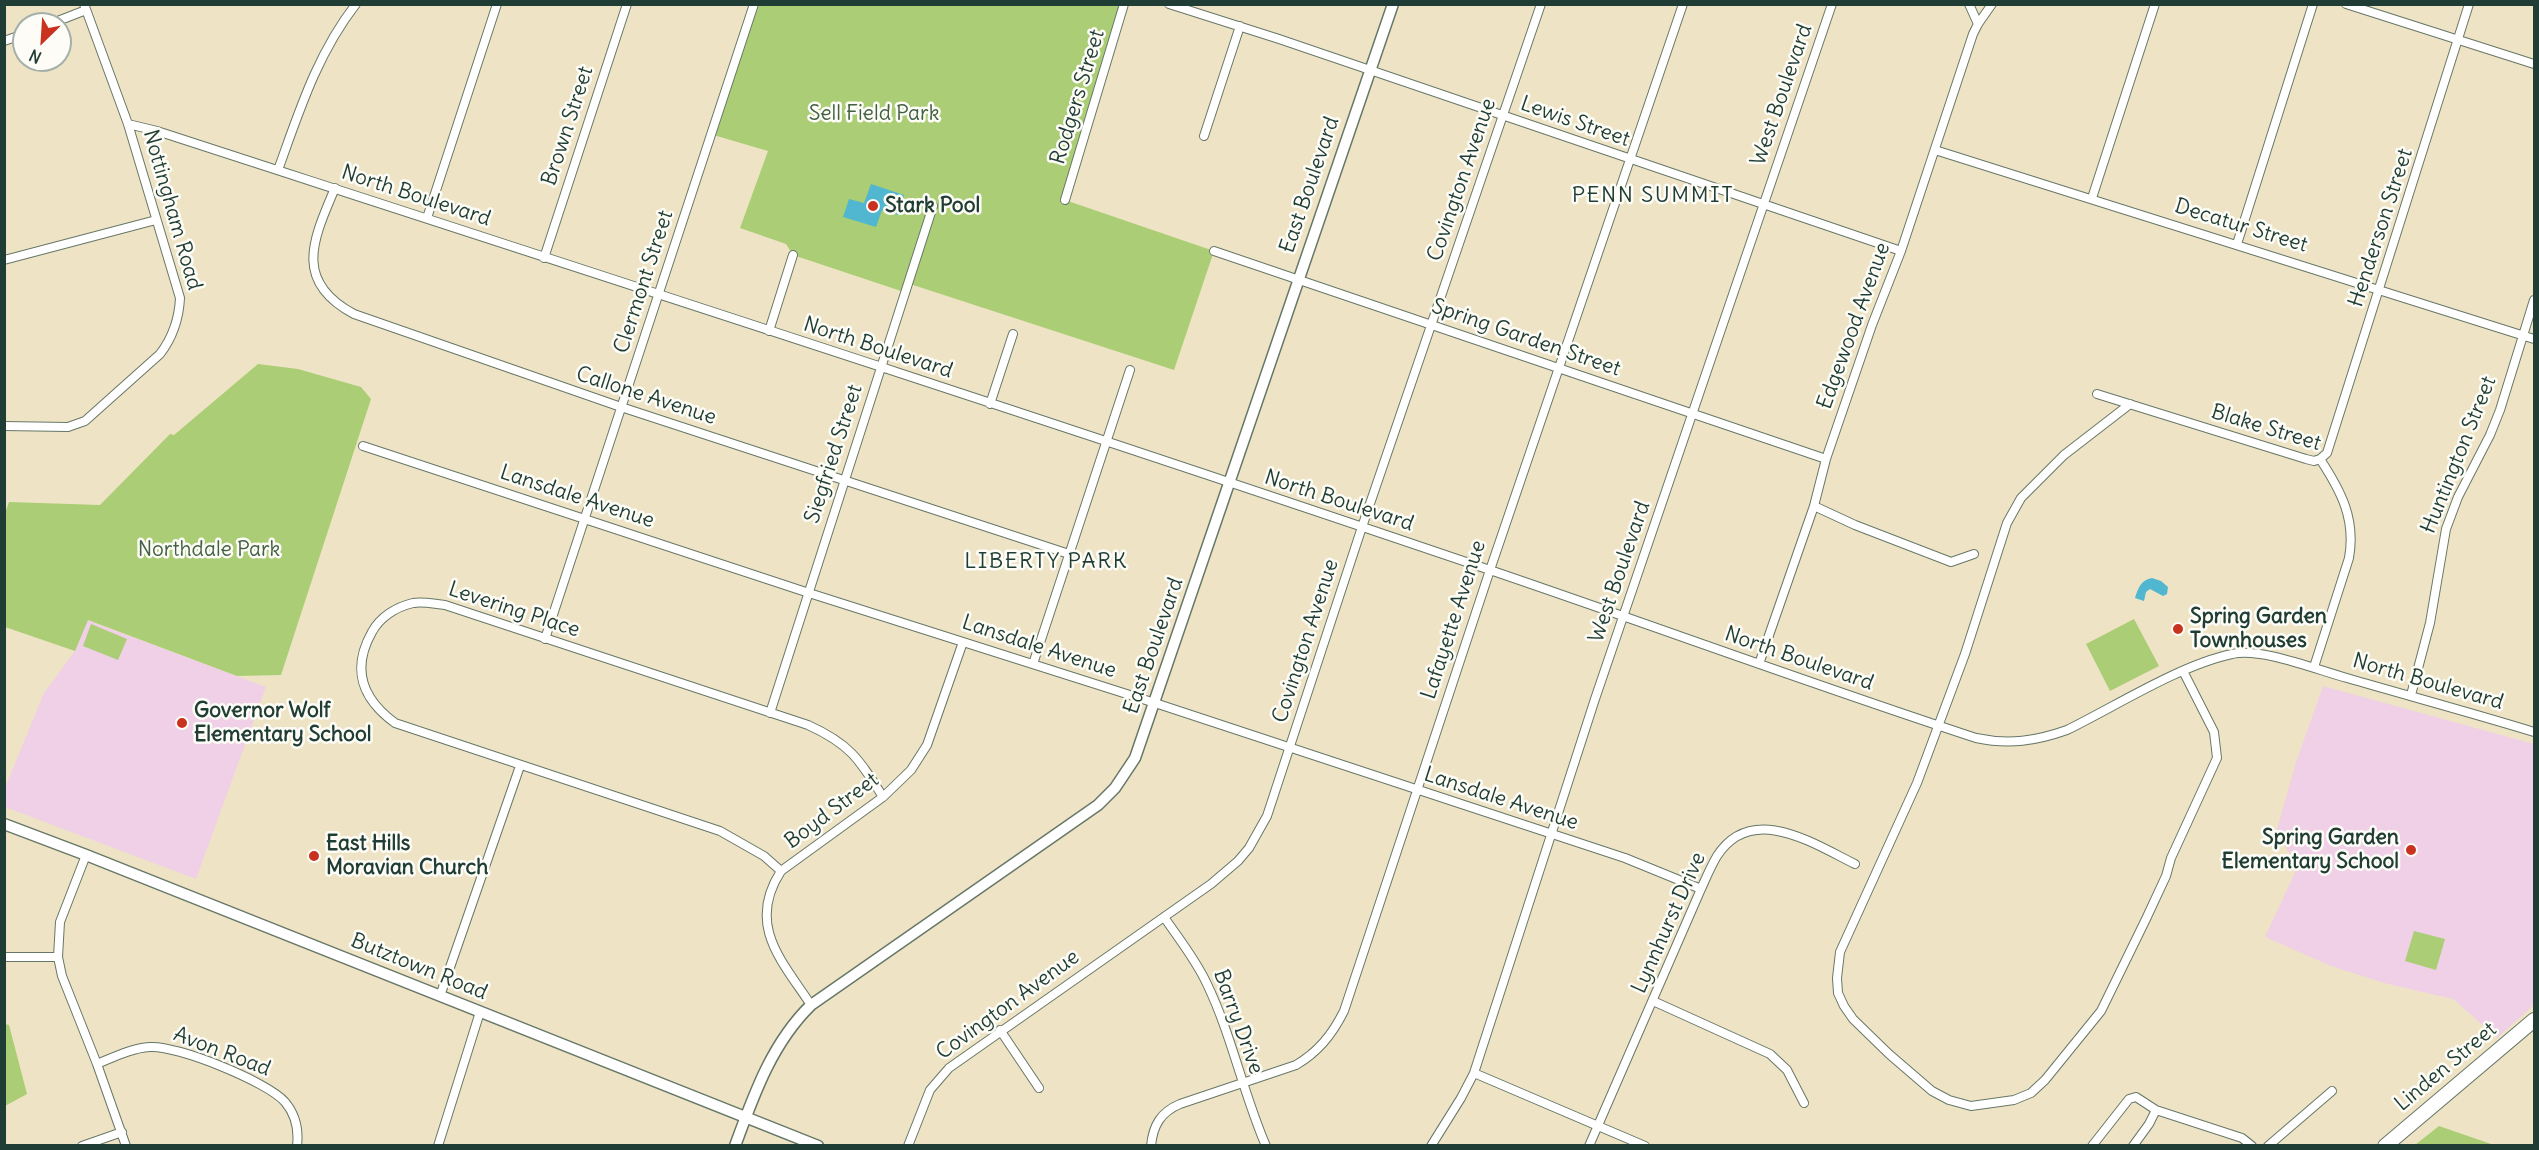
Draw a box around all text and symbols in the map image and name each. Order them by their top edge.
north arrow [12,12,72,72]
street label: West Boulevard [1746,21,1818,169]
street label: Rodgers Street [1046,27,1110,167]
text: N [26,45,44,68]
street label: Brown Street [537,63,599,189]
street label: Lewis Street [1517,92,1633,152]
street label: Covington Avenue [1422,95,1502,265]
park label: Sell Field Park [809,101,939,127]
street label: East Boulevard [1275,114,1345,256]
street label: Nottingham Road [137,127,207,293]
street label: Henderson Street [2344,146,2418,310]
street label: North Boulevard [338,160,494,232]
district label: PENN SUMMIT [1572,183,1734,209]
place label: Stark Pool [885,193,980,219]
street label: Decatur Street [2171,194,2311,258]
marker: Stark Pool [866,199,880,213]
street label: Clermont Street [609,207,679,357]
street label: Edgewood Avenue [1812,239,1896,413]
street label: Spring Garden Street [1428,294,1624,382]
street label: North Boulevard [800,312,956,384]
street label: Callone Avenue [573,362,719,430]
street label: Huntington Street [2416,373,2502,537]
street label: Siegfried Street [800,382,868,526]
street label: Blake Street [2208,399,2324,457]
street label: Lansdale Avenue [497,460,657,534]
street label: North Boulevard [1261,465,1417,537]
street label: West Boulevard [1584,498,1656,646]
park label: Northdale Park [138,537,280,563]
street label: Lafayette Avenue [1416,537,1492,703]
district label: LIBERTY PARK [964,549,1128,575]
street label: Covington Avenue [1268,556,1344,726]
street label: East Boulevard [1119,575,1189,717]
street label: Levering Place [445,577,583,643]
place label: Spring Garden Townhouses [2190,604,2327,654]
street label: Lansdale Avenue [959,610,1119,684]
street label: North Boulevard [1721,622,1877,696]
marker: Spring Garden Townhouses [2171,622,2185,636]
street label: North Boulevard [2350,648,2506,716]
place label: Governor Wolf Elementary School [194,698,371,748]
marker: Governor Wolf Elementary School [175,716,189,730]
street label: Lansdale Avenue [1421,762,1581,836]
street label: Boyd Street [780,768,884,854]
place label: Spring Garden Elementary School [2222,825,2399,875]
place label: East Hills Moravian Church [326,831,488,881]
marker: Spring Garden Elementary School [2404,843,2418,857]
marker: East Hills Moravian Church [307,849,321,863]
street label: Lynnhurst Drive [1627,849,1711,997]
street label: Butztown Road [347,928,491,1006]
street label: Covington Avenue [932,945,1084,1065]
street label: Barry Drive [1207,966,1269,1078]
street label: Linden Street [2390,1017,2502,1117]
street label: Avon Road [170,1022,274,1082]

